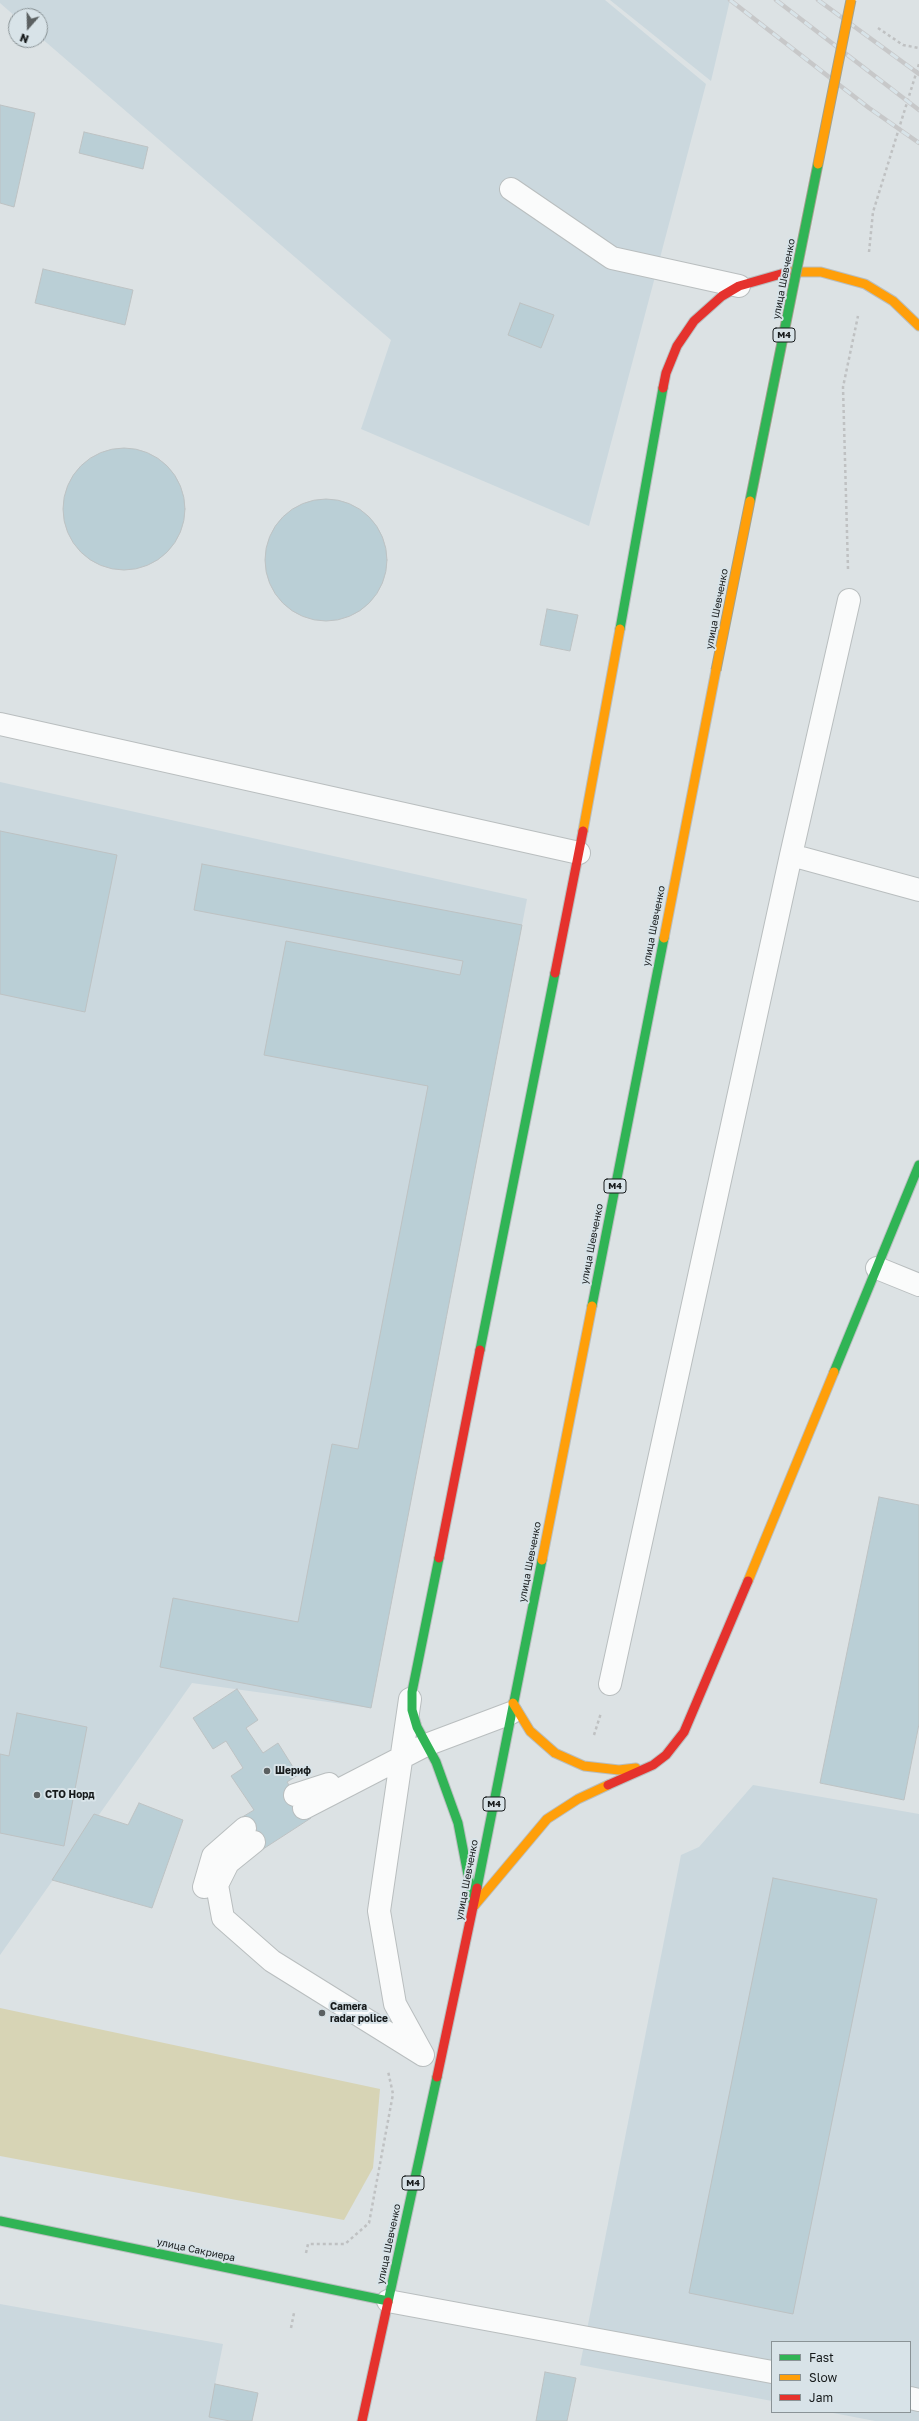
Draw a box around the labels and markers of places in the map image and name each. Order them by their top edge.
place label: Шериф [275,1765,311,1777]
marker: Шериф [262,1766,272,1776]
place label: СТО Норд [45,1789,94,1801]
marker: СТО Норд [32,1790,42,1800]
place label: Camera radar police [330,2001,388,2024]
marker: Camera radar police [317,2008,327,2018]

